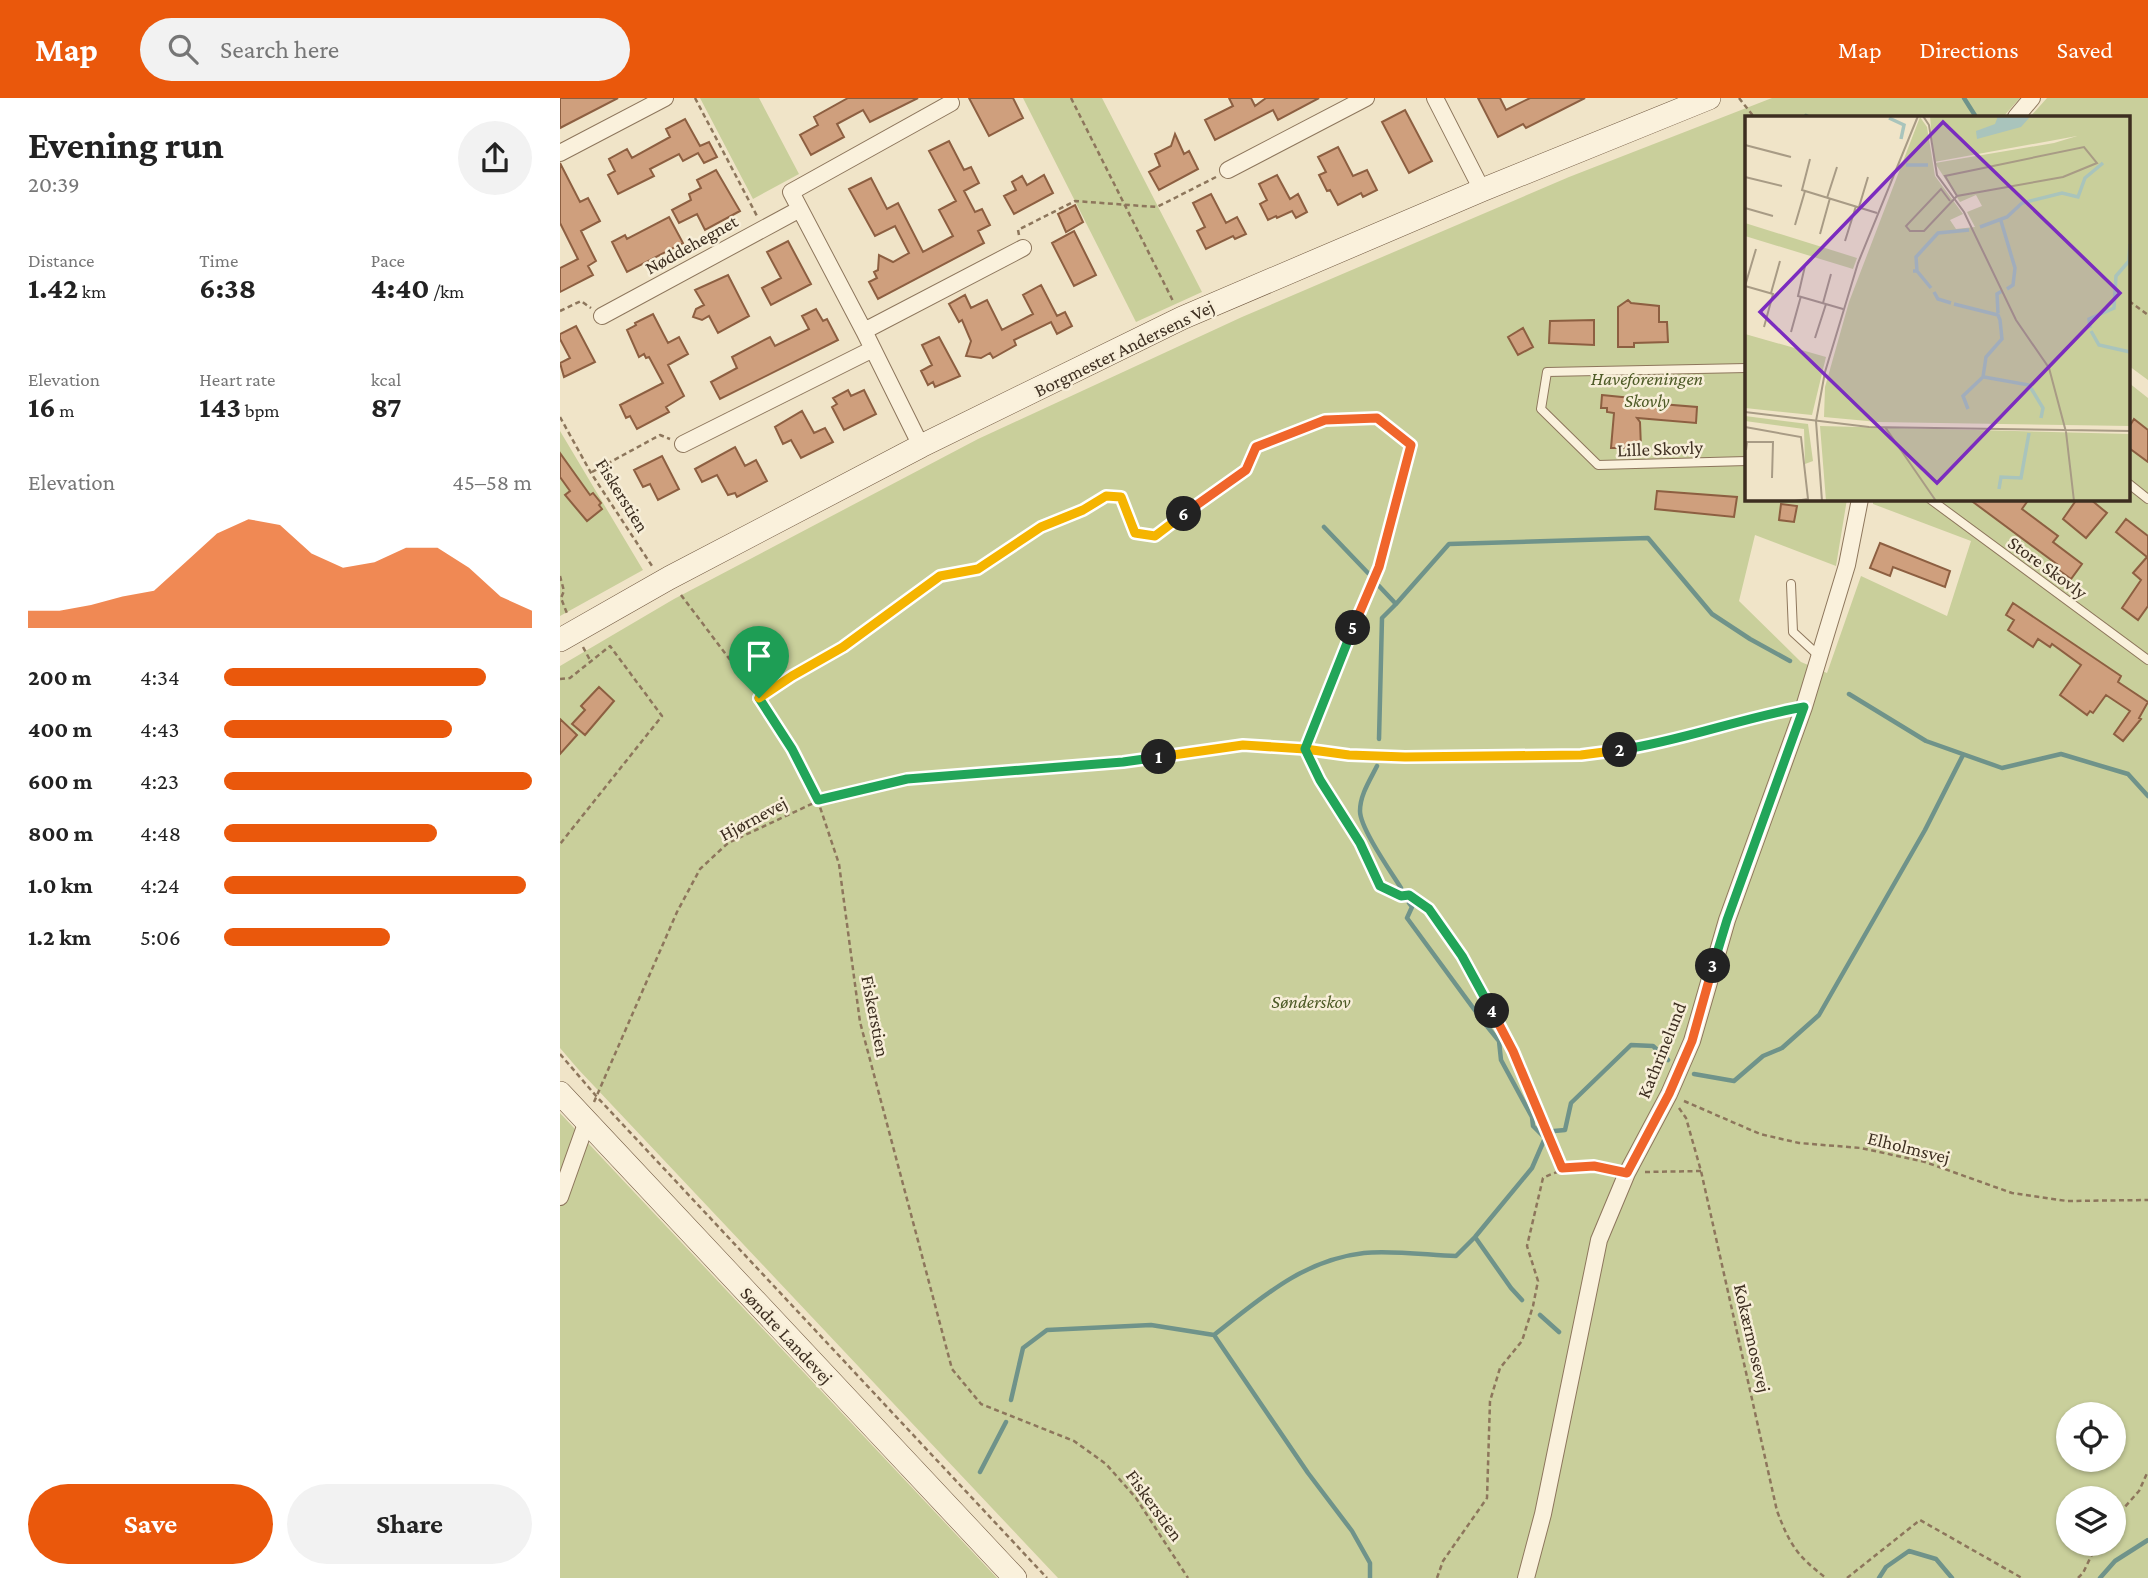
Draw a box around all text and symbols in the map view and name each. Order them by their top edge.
search box [140,18,630,81]
icon: search [164,30,202,68]
text: Map [35,31,98,68]
text: Search here [220,35,339,64]
text: Map [1838,36,1882,63]
text: Directions [1920,36,2019,63]
text: Saved [2057,36,2113,63]
inset map [1745,116,2130,500]
button: share [458,121,532,195]
text: Evening run [28,124,224,166]
text: 20:39 [28,171,80,197]
street label: Nøddehegnet [641,210,742,279]
text: Distance [28,250,94,271]
text: Time [199,250,238,271]
text: Pace [371,250,405,271]
text: 1.42 [28,271,78,304]
text: 6:38 [199,271,256,304]
text: 4:40 [371,271,430,304]
text: km [78,281,106,302]
text: /km [430,281,464,302]
street label: Borgmester Andersens Vej [1031,296,1218,402]
park label: Haveforeningen Skovly [1591,368,1703,411]
text: Elevation [28,369,100,390]
text: Heart rate [199,369,275,390]
text: kcal [371,369,401,390]
text: 16 [28,390,56,423]
text: 143 [199,390,241,423]
text: 87 [371,390,401,423]
text: m [56,400,74,421]
text: bpm [241,400,280,421]
street label: Lille Skovly [1617,436,1704,460]
street label: Fiskerstien [592,455,653,536]
text: Elevation [28,469,115,495]
text: 45–58 m [452,469,532,495]
pin: 6 [1166,496,1202,532]
text: 6 [1178,503,1189,524]
street label: Store Skovly [2004,532,2091,603]
pin: 5 [1336,610,1370,646]
text: 5 [1348,617,1357,638]
pin [729,626,789,698]
icon: arrive [740,637,778,675]
text: 200 m [28,664,92,690]
text: 4:34 [140,664,180,690]
text: 400 m [28,716,92,742]
text: 4:43 [140,716,179,742]
pin: 2 [1602,732,1638,768]
text: 2 [1615,739,1624,760]
pin: 1 [1142,740,1176,774]
text: 1 [1155,746,1162,767]
text: 600 m [28,768,92,794]
text: 4:23 [140,768,179,794]
street label: Hjørnevej [716,792,791,846]
text: 800 m [28,820,93,846]
text: 4:48 [140,820,181,846]
text: 1.0 km [28,872,93,898]
text: 4:24 [140,872,180,898]
text: 1.2 km [28,924,91,950]
text: 5:06 [140,924,181,950]
pin: 3 [1696,948,1730,984]
text: 3 [1708,955,1717,976]
street label: Fiskerstien [857,973,894,1059]
park label: Sønderskov [1271,991,1351,1012]
pin: 4 [1474,993,1510,1028]
street label: Kathrinelund [1633,999,1690,1101]
text: 4 [1486,1000,1497,1021]
street label: Elholmsvej [1865,1127,1952,1169]
street label: Søndre Landevej [736,1282,837,1389]
street label: Kokærmosevej [1729,1282,1775,1395]
map controls [2056,1402,2126,1556]
button: locate [2056,1402,2126,1472]
street label: Fiskerstien [1122,1466,1187,1545]
button: Save [28,1484,273,1564]
button: Share [287,1484,532,1564]
button: layers [2056,1486,2126,1556]

